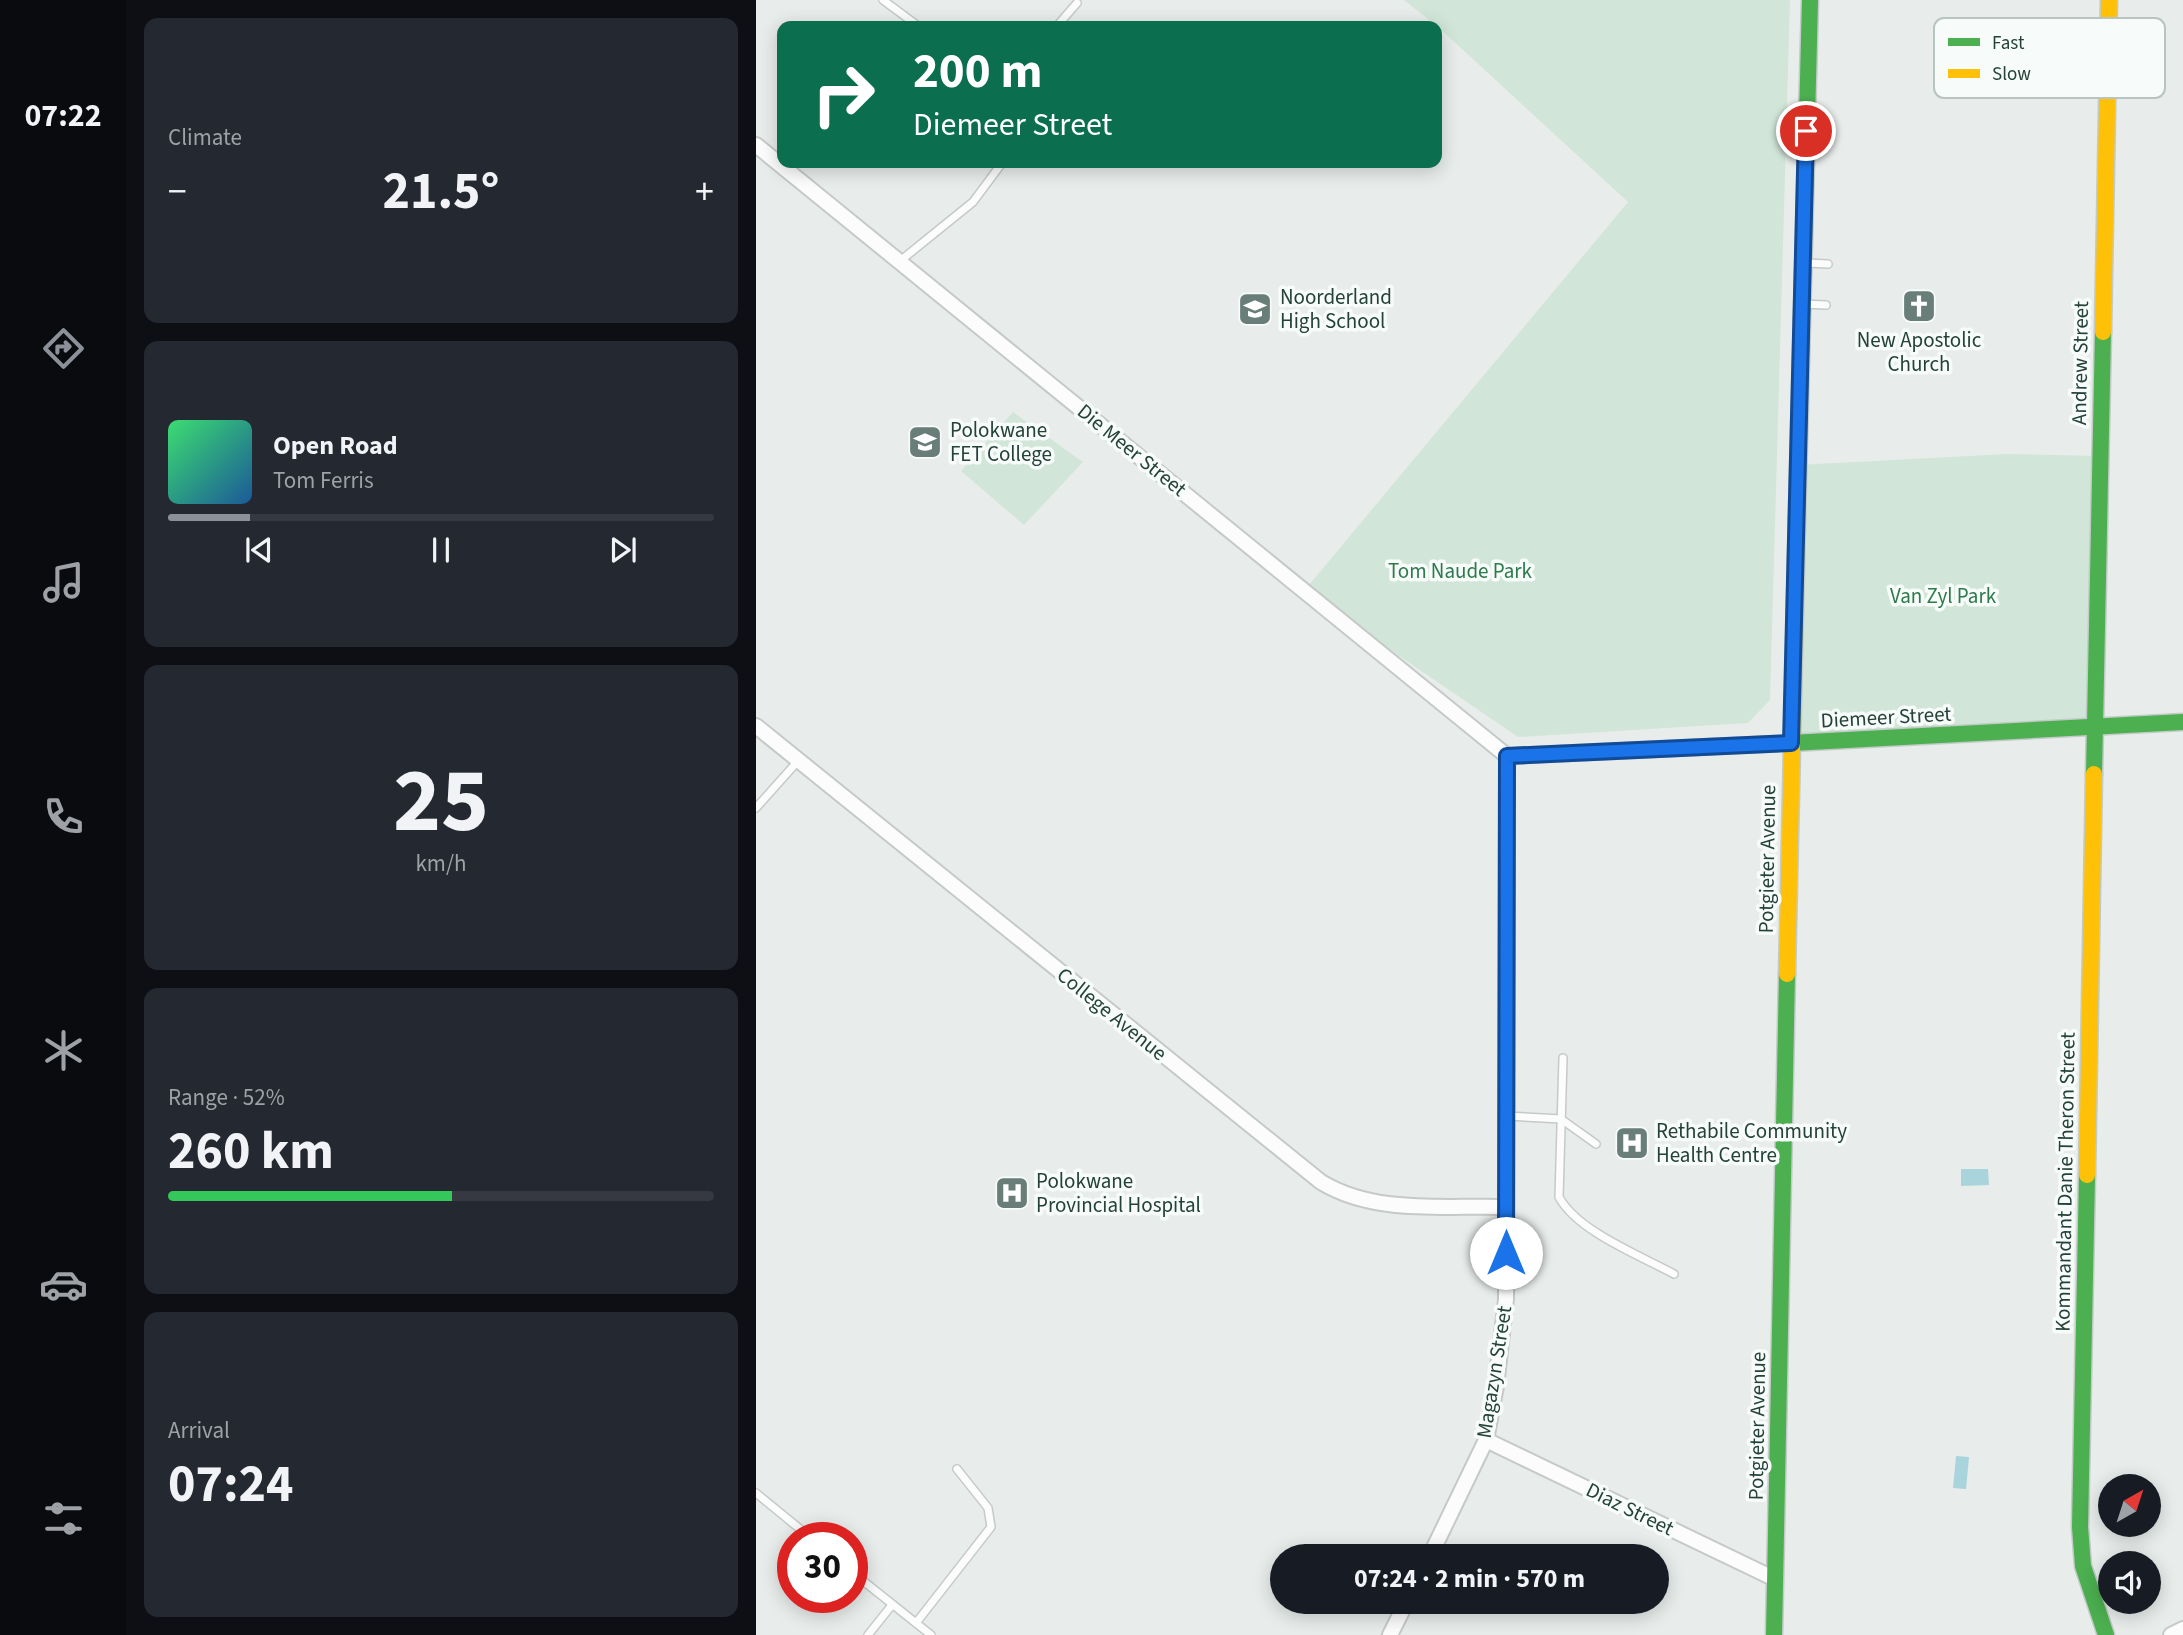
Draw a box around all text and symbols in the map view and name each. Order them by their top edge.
legend [1934,18,2165,98]
text: Fast [1992,30,2025,57]
text: 200 m [913,37,1042,107]
icon: right [798,49,889,140]
text: Slow [1992,61,2031,88]
text: 07:22 [24,93,102,139]
pin [1776,101,1836,161]
text: Diemeer Street [913,102,1112,148]
icon: arrive [1787,112,1825,150]
text: Climate [168,121,242,154]
text: 21.5° [383,155,499,229]
text: − [168,165,187,219]
text: + [695,165,714,219]
place label: Noorderland High School [1280,282,1392,336]
church icon: New Apostolic Church [1900,287,1938,325]
school or university icon: Noorderland High School [1236,290,1274,328]
street label: Andrew Street [2064,301,2096,425]
icon: directions [39,324,88,373]
place label: New Apostolic Church [1857,325,1982,379]
street label: Die Meer Street [1071,397,1193,503]
place label: Polokwane FET College [950,415,1052,469]
school or university icon: Polokwane FET College [906,423,944,461]
text: Open Road [273,427,398,464]
text: Tom Ferris [273,464,374,497]
icon: previous [240,531,278,569]
icon: pause [422,531,460,569]
icon: next [604,531,642,569]
park label: Tom Naude Park [1388,556,1533,586]
icon: music [39,558,88,607]
park label: Van Zyl Park [1890,581,1997,611]
street label: Diemeer Street [1820,699,1952,735]
text: 25 [393,737,489,866]
street label: Potgieter Avenue [1751,784,1783,934]
icon: phone [39,792,88,841]
text: km/h [415,847,467,880]
street label: College Avenue [1051,960,1173,1068]
icon: climate [39,1026,88,1075]
street label: Kommandant Danie Theron Street [2047,1032,2083,1332]
text: Range · 52% [168,1081,285,1114]
text: 260 km [168,1115,334,1189]
place label: Rethabile Community Health Centre [1656,1116,1847,1170]
hospital icon: Rethabile Community Health Centre [1613,1124,1651,1162]
place label: Polokwane Provincial Hospital [1036,1166,1201,1220]
hospital icon: Polokwane Provincial Hospital [993,1174,1031,1212]
position arrow [1469,1216,1543,1290]
icon: car [39,1260,88,1309]
street label: Magazyn Street [1469,1304,1519,1440]
street label: Potgieter Avenue [1741,1351,1773,1501]
text: Arrival [168,1414,230,1447]
text: 07:24 [168,1448,293,1522]
north arrow [2098,1474,2161,1536]
map controls [2098,1474,2161,1614]
street label: Diaz Street [1581,1475,1679,1543]
icon: filters [39,1494,88,1543]
speed limit sign: 30 [777,1522,868,1613]
button: sound [2098,1551,2161,1614]
text: 07:24 · 2 min · 570 m [1354,1560,1585,1597]

